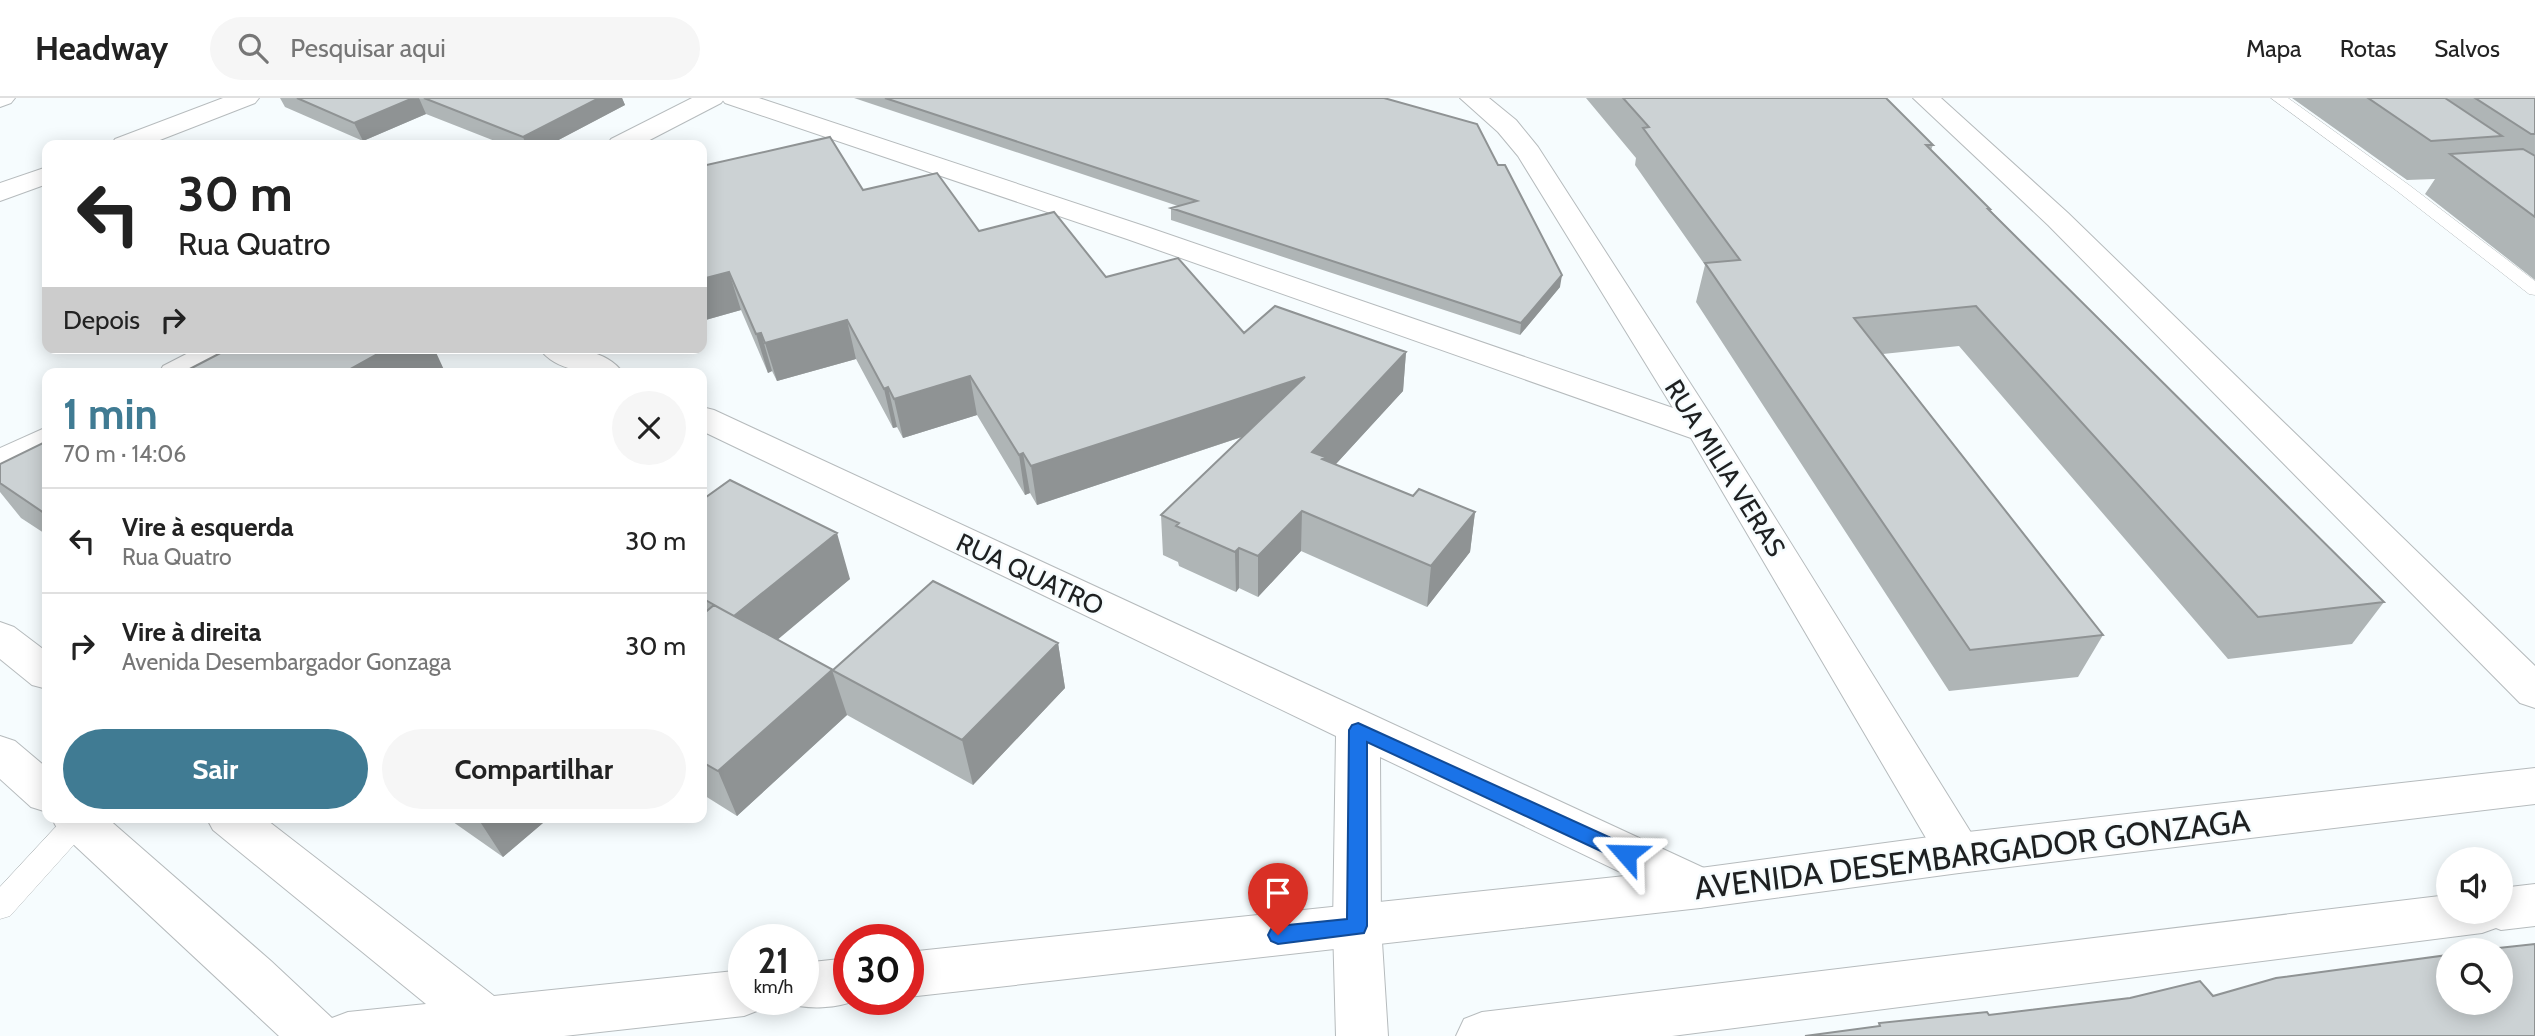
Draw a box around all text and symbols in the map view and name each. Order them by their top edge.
search box [210,17,700,80]
text: Headway [35,28,168,68]
icon: search [234,29,272,67]
text: Pesquisar aqui [290,32,446,64]
text: Mapa [2246,34,2302,63]
text: Rotas [2340,34,2396,63]
text: Salvos [2434,34,2500,63]
text: 30 m [178,164,293,223]
icon: left [63,168,154,259]
text: Rua Quatro [178,224,331,263]
icon: right [154,301,192,339]
text: Depois [63,304,140,336]
street label: RUA MILIA VERAS [1658,374,1792,562]
text: 1 min [63,388,158,440]
button: close [612,391,686,465]
text: 70 m · 14:06 [63,440,186,468]
text: Vire à esquerda [122,511,294,543]
icon: left [63,522,101,560]
text: 30 m [625,525,686,557]
street label: RUA QUATRO [951,526,1109,622]
text: Rua Quatro [122,543,232,571]
text: Vire à direita [122,616,262,648]
icon: right [63,627,101,665]
text: 30 m [625,630,686,662]
text: Avenida Desembargador Gonzaga [122,648,451,676]
button: Sair [63,729,368,809]
button: Compartilhar [382,729,686,809]
street label: AVENIDA DESEMBARGADOR GONZAGA [1692,801,2252,907]
position arrow [1589,817,1663,891]
map controls [2436,847,2513,1015]
button: sound [2436,847,2513,924]
pin [1248,863,1308,935]
icon: arrive [1259,874,1297,912]
speed limit sign: 30 [833,924,924,1015]
button: search [2436,938,2513,1015]
text: 21 [758,939,789,982]
text: km/h [754,976,793,998]

